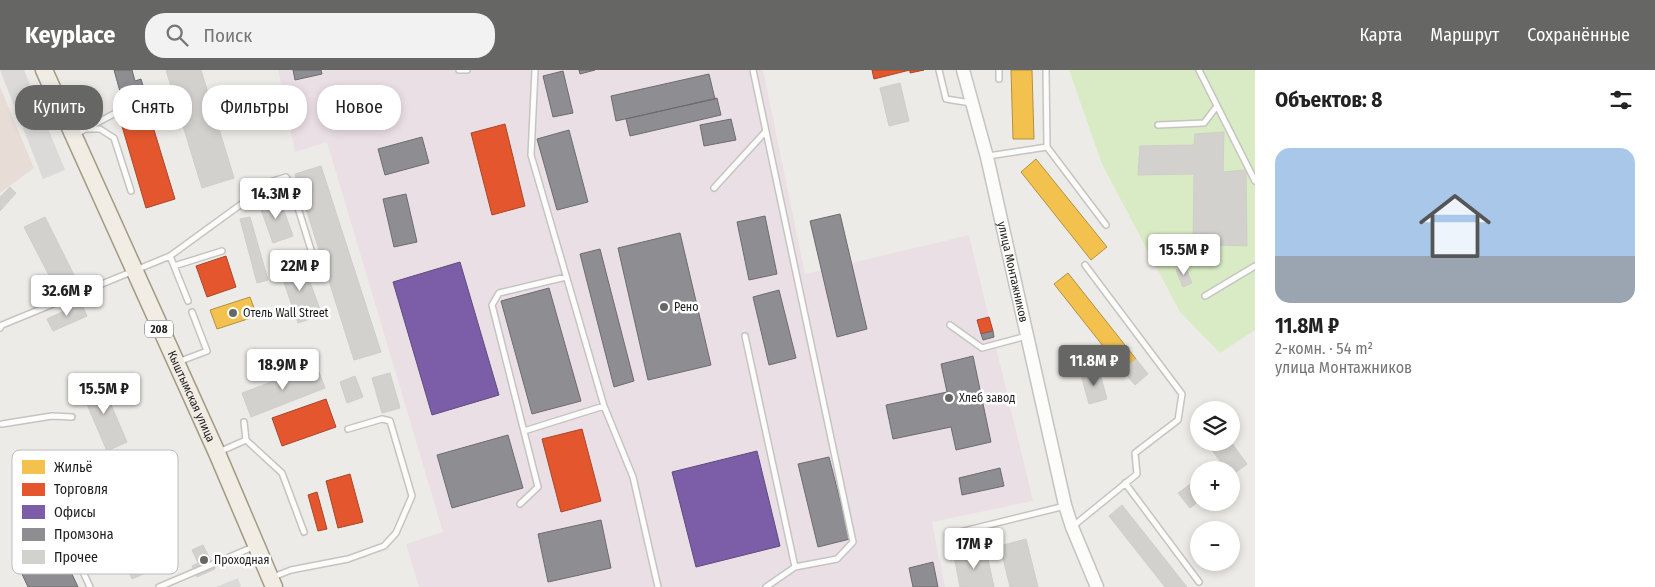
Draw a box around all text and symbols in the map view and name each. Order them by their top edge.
search box [145,13,495,58]
text: Keyplace [25,21,115,49]
icon: search [163,21,191,49]
text: Поиск [203,24,252,47]
text: Карта [1359,24,1402,46]
text: Маршрут [1430,24,1499,46]
text: Сохранённые [1527,24,1630,46]
chip: Купить [15,85,103,130]
chip: Снять [113,85,192,130]
chip: Фильтры [202,85,307,130]
chip: Новое [317,85,401,130]
icon: filters [1607,86,1635,114]
text: Объектов: 8 [1275,87,1382,113]
pin: 14.3M ₽ [230,178,322,220]
icon: home [1410,181,1500,271]
text: 14.3M ₽ [251,184,301,203]
street label: улица Монтажников [995,220,1031,324]
pin: 15.5M ₽ [1138,234,1230,276]
text: 15.5M ₽ [1159,240,1209,259]
pin: 22M ₽ [265,250,335,292]
text: 22M ₽ [281,256,319,275]
pin: 32.6M ₽ [21,274,113,317]
text: 32.6M ₽ [42,281,92,300]
place label: Рено [674,300,699,314]
marker: Рено [658,301,670,313]
place label: Отель Wall Street [243,306,329,320]
marker: Отель Wall Street [227,307,239,319]
text: 11.8M ₽ [1275,313,1339,339]
road number: 208 [145,320,173,338]
text: 2-комн. · 54 m² [1275,339,1373,358]
pin: 11.8M ₽ [1048,344,1140,387]
street label: Кыштымская улица [165,348,218,444]
pin: 18.9M ₽ [237,348,329,391]
text: 11.8M ₽ [1070,351,1118,370]
text: 18.9M ₽ [258,355,308,374]
text: улица Монтажников [1275,358,1412,377]
pin: 15.5M ₽ [58,372,150,415]
text: 15.5M ₽ [79,379,129,398]
place label: Хлеб завод [959,391,1015,405]
marker: Хлеб завод [943,392,955,404]
map controls [1190,401,1240,571]
button: layers [1190,401,1240,451]
legend [12,450,178,574]
text: Жильё [54,459,93,476]
button: + [1190,461,1240,511]
text: Торговля [54,481,108,498]
text: Офисы [54,504,96,521]
button: − [1190,521,1240,571]
text: Промзона [54,526,114,543]
pin: 17M ₽ [939,528,1009,570]
text: 17M ₽ [955,534,993,553]
text: Прочее [54,549,98,566]
place label: Проходная [214,553,269,567]
marker: Проходная [198,554,210,566]

